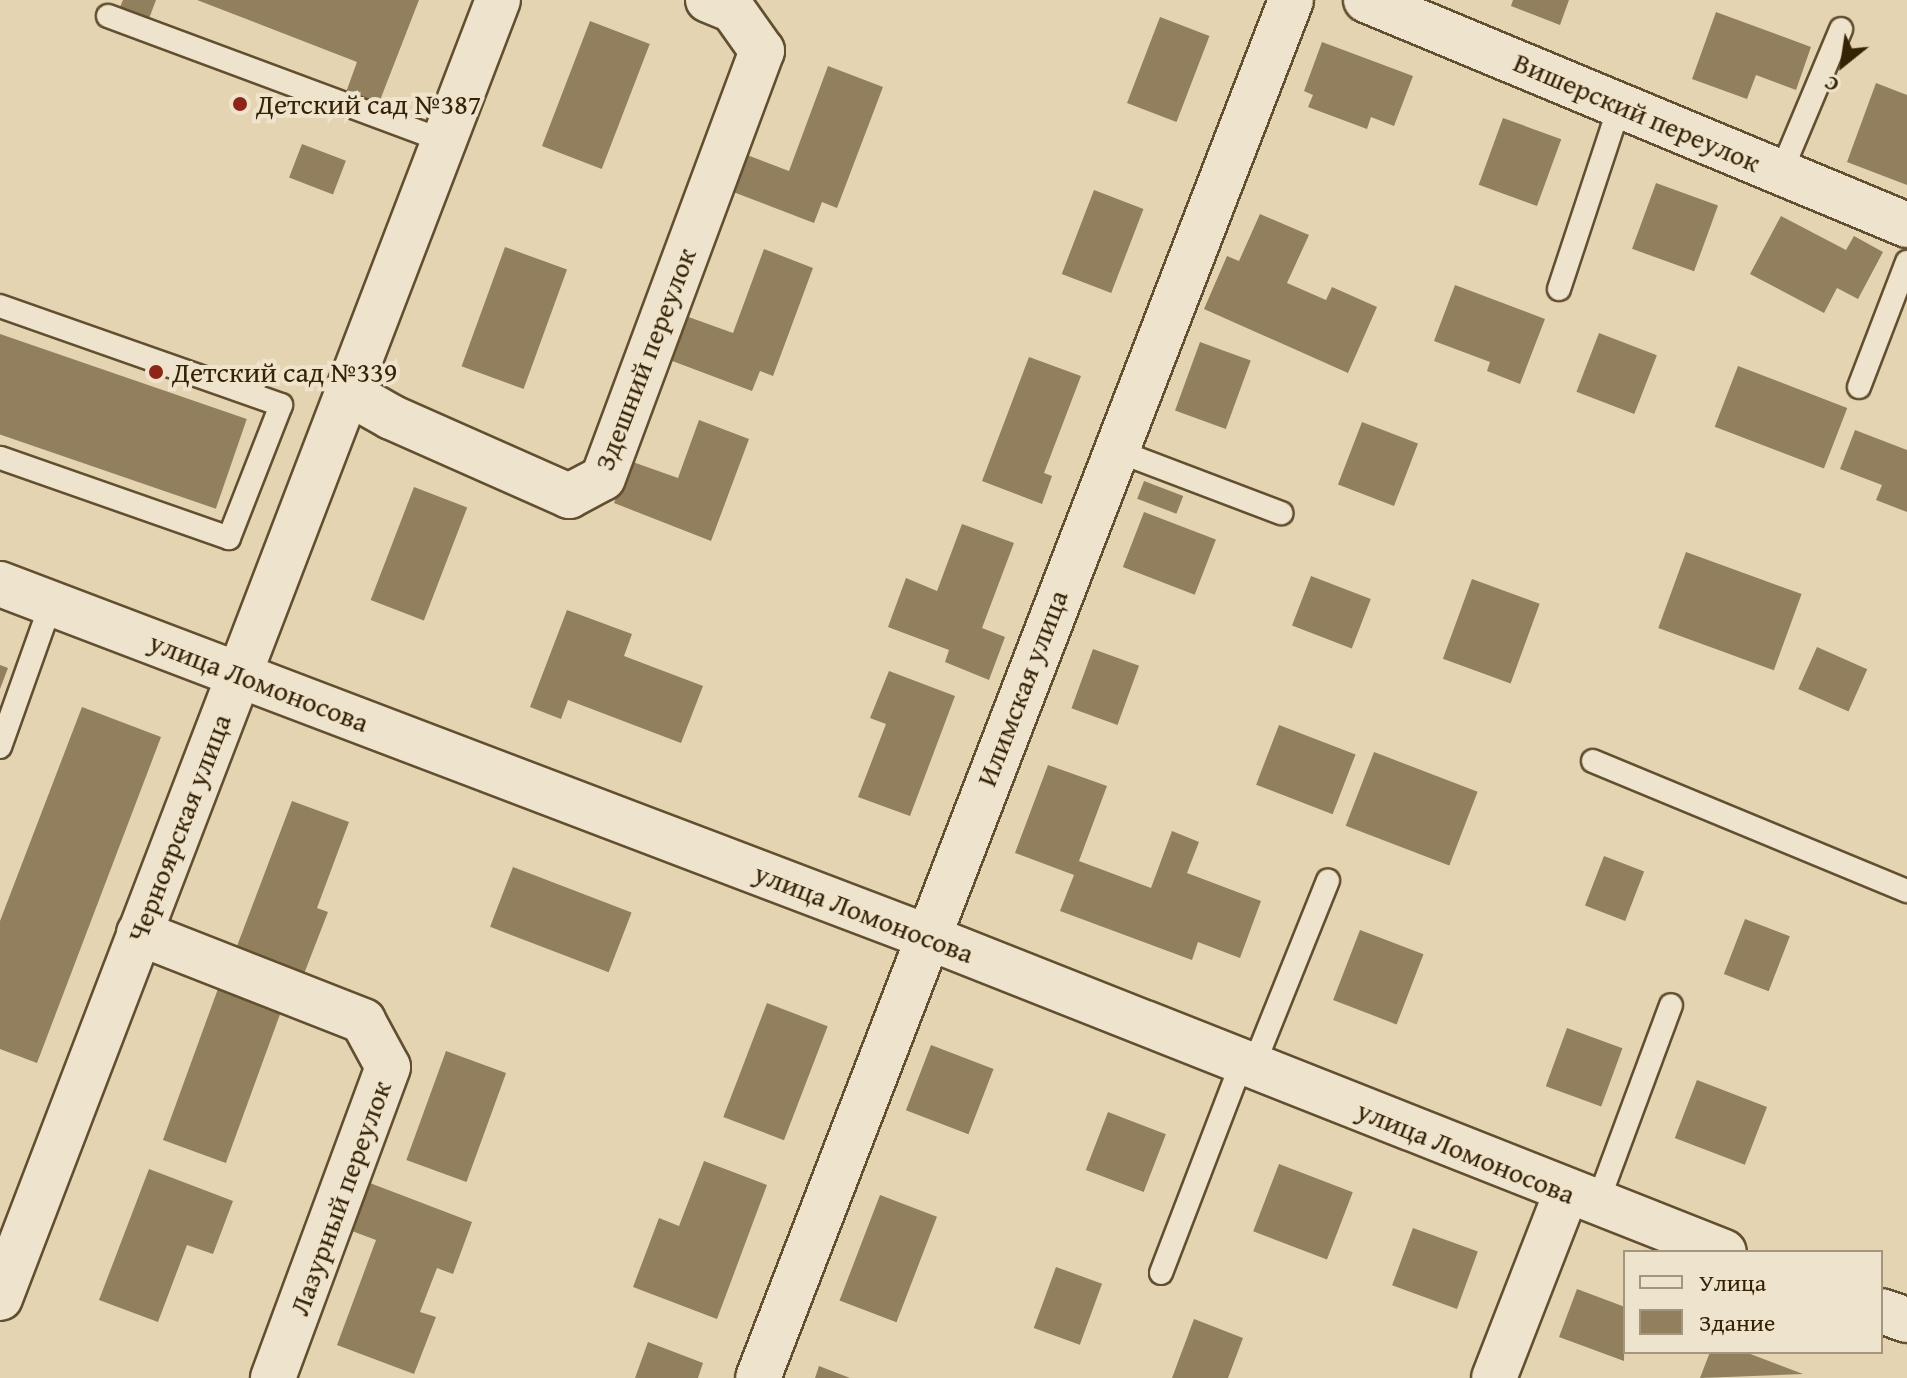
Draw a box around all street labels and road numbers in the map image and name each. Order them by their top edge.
street label: Вишерский переулок [1509,45,1765,179]
street label: Здешний переулок [587,243,703,475]
street label: Илимская улица [969,585,1075,791]
street label: улица Ломоносова [145,625,373,739]
street label: Черноярская улица [120,709,238,947]
street label: улица Ломоносова [750,856,978,970]
street label: Лазурный переулок [282,1076,398,1320]
street label: улица Ломоносова [1352,1093,1580,1211]

